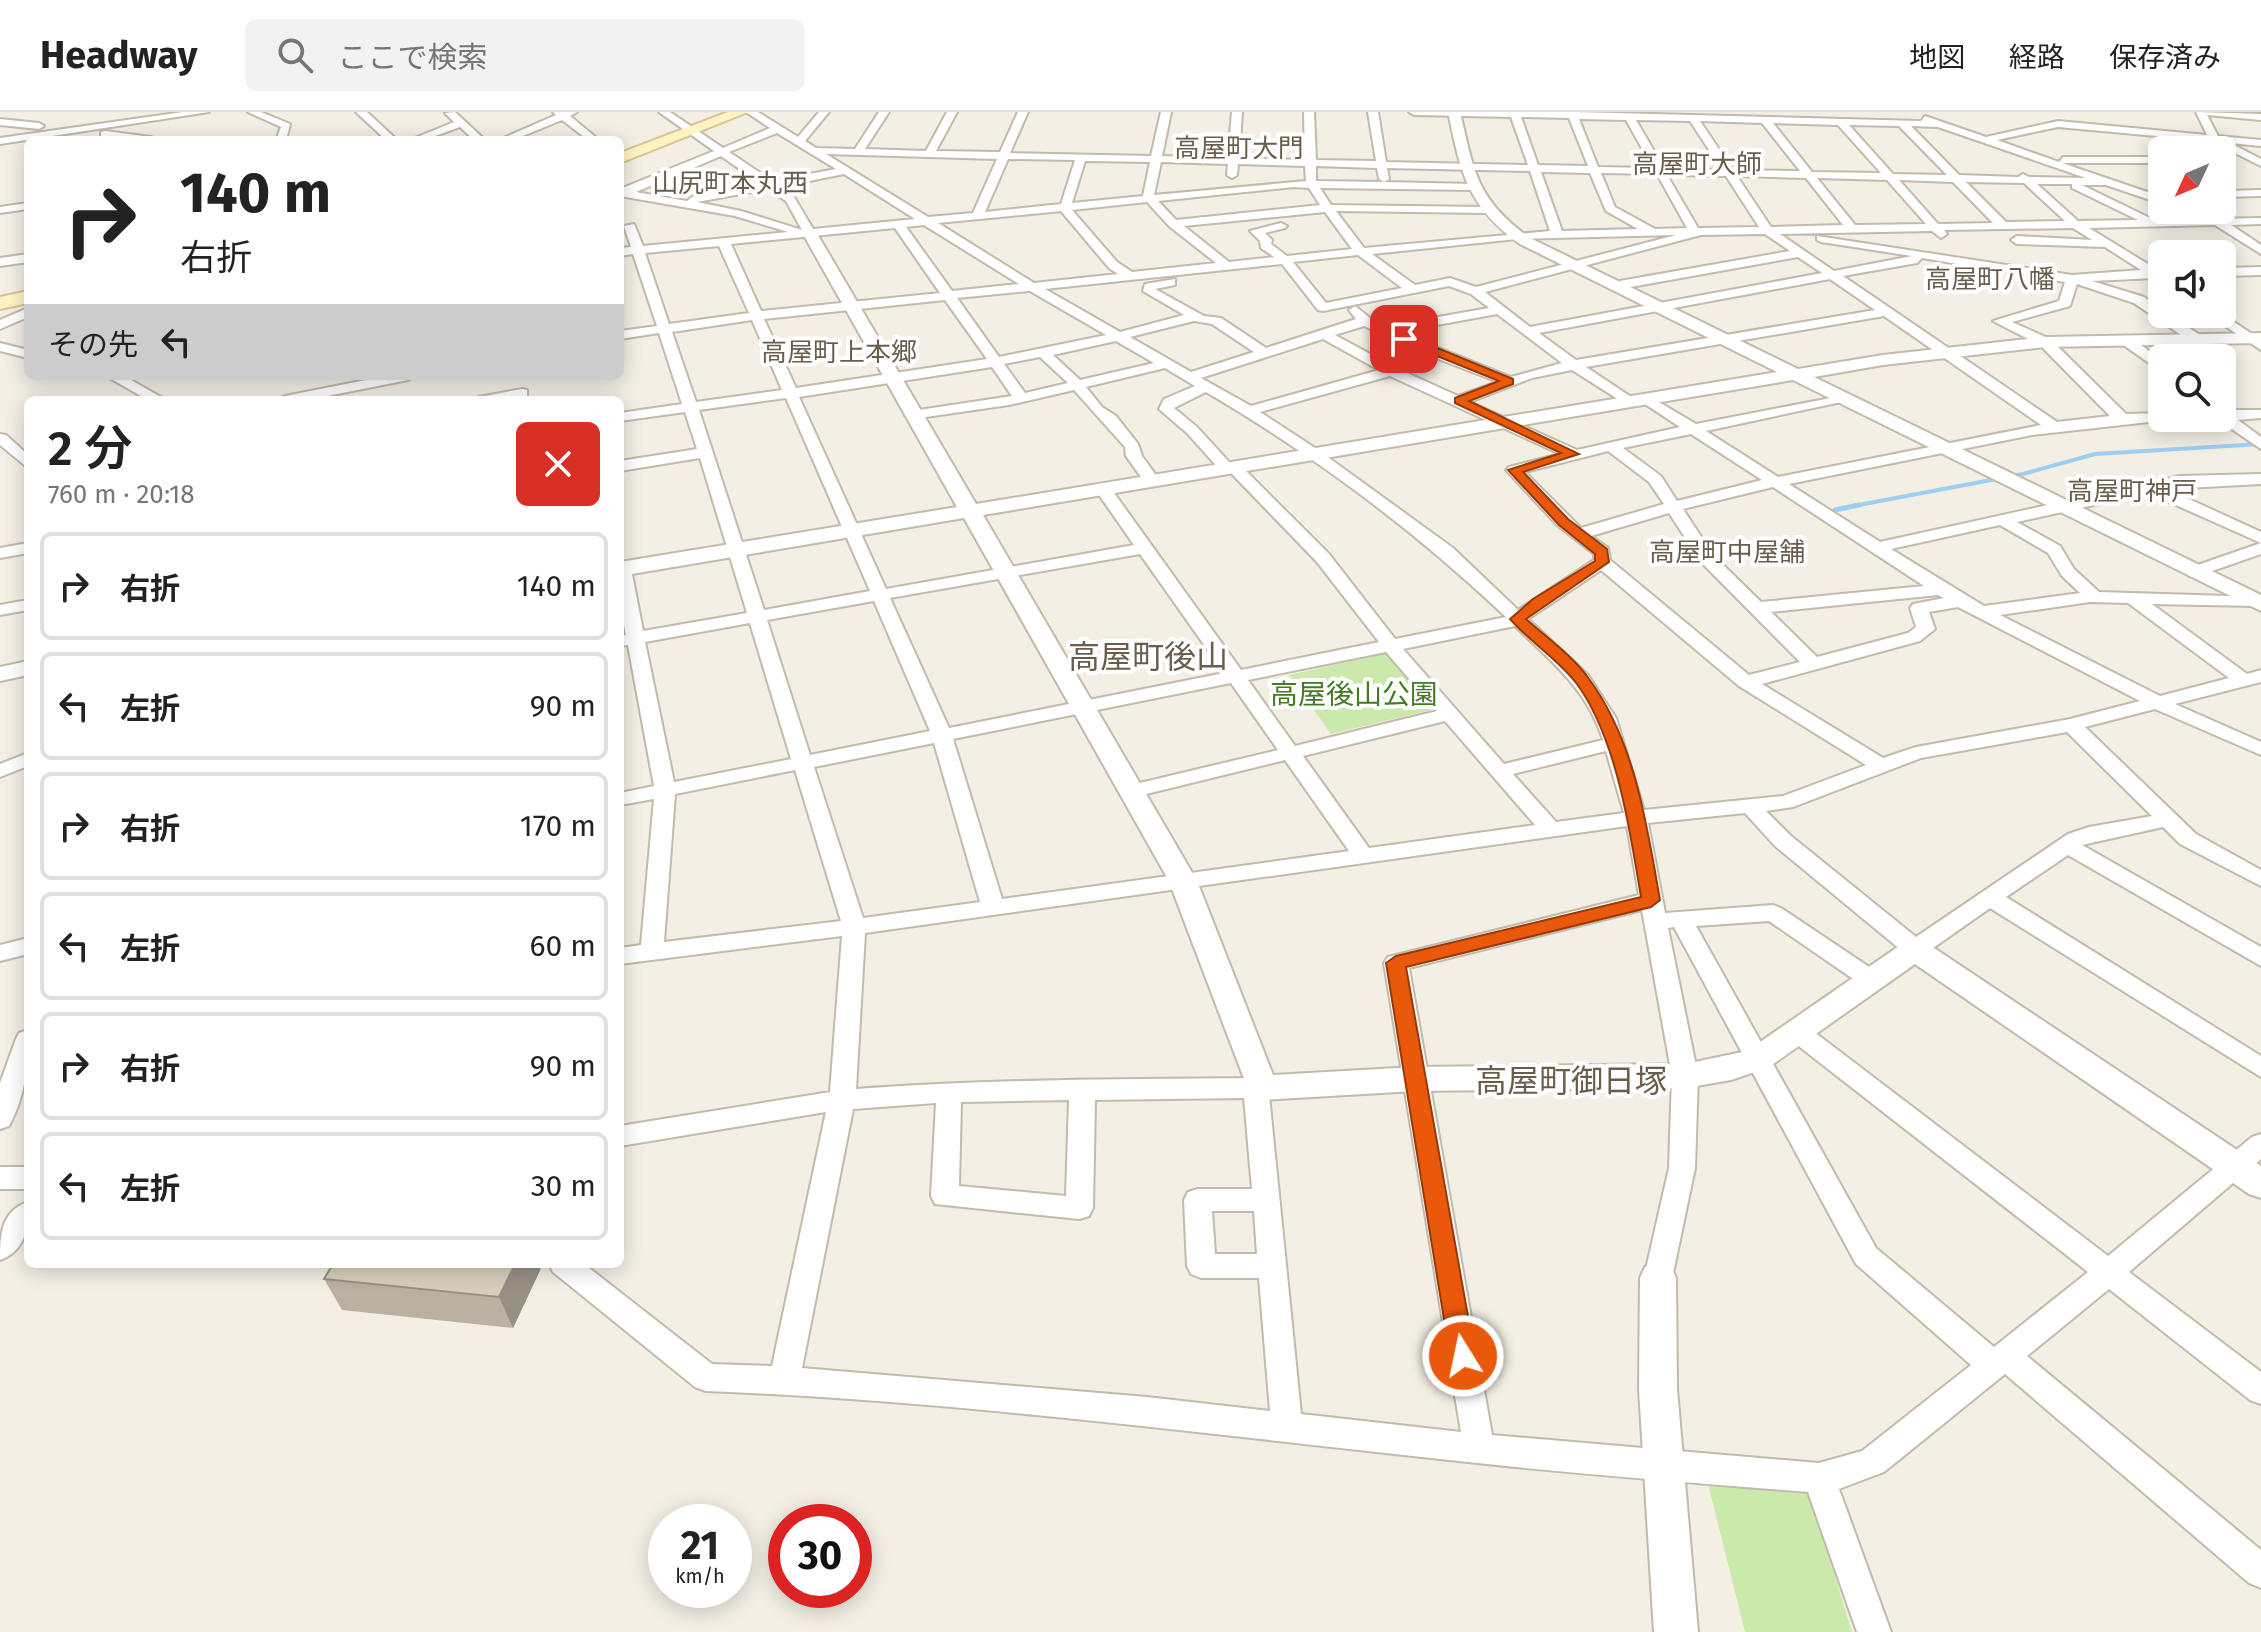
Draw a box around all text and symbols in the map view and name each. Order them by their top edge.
search box [245,19,805,91]
text: Headway [40,32,197,78]
icon: search [273,33,317,77]
text: ここで検索 [337,40,487,76]
text: 地図 [1909,41,1965,74]
text: 経路 [2009,41,2065,74]
text: 保存済み [2109,41,2221,74]
district label: 高屋町大門 [1174,133,1304,164]
north arrow [2148,136,2236,224]
map controls [2148,136,2236,432]
district label: 高屋町大師 [1632,149,1762,180]
text: 140 m [180,160,331,227]
icon: right [48,168,152,272]
district label: 山尻町本丸西 [652,168,808,199]
text: 右折 [180,236,252,280]
button: sound [2148,240,2236,328]
district label: 高屋町八幡 [1925,264,2055,295]
pin [1370,305,1438,373]
icon: arrive [1382,317,1426,361]
icon: left [154,320,198,364]
text: その先 [48,327,138,363]
district label: 高屋町上本郷 [761,337,917,368]
button: search [2148,344,2236,432]
text: 2 分 [48,420,132,478]
button: close [516,422,600,506]
district label: 高屋町神戸 [2067,476,2197,507]
text: 760 m · 20:18 [48,479,195,510]
district label: 高屋町中屋舗 [1649,537,1805,568]
icon: right [52,564,96,608]
text: 140 m [517,568,596,604]
text: 右折 [120,571,180,607]
district label: 高屋町後山 [1068,638,1228,676]
park label: 高屋後山公園 [1270,678,1438,711]
icon: left [52,684,96,728]
text: 90 m [530,688,596,724]
text: 左折 [120,691,180,727]
icon: right [52,804,96,848]
text: 170 m [520,808,596,844]
text: 右折 [120,811,180,847]
icon: left [52,924,96,968]
text: 60 m [530,928,596,964]
text: 左折 [120,931,180,967]
icon: right [52,1044,96,1088]
text: 90 m [530,1048,596,1084]
text: 右折 [120,1051,180,1087]
district label: 高屋町御日塚 [1475,1062,1667,1100]
icon: left [52,1164,96,1208]
text: 30 m [531,1168,596,1204]
text: 左折 [120,1171,180,1207]
position arrow [1421,1314,1505,1398]
speed limit sign: 30 [768,1504,872,1608]
text: 21 [681,1522,719,1570]
text: km/h [675,1564,725,1588]

